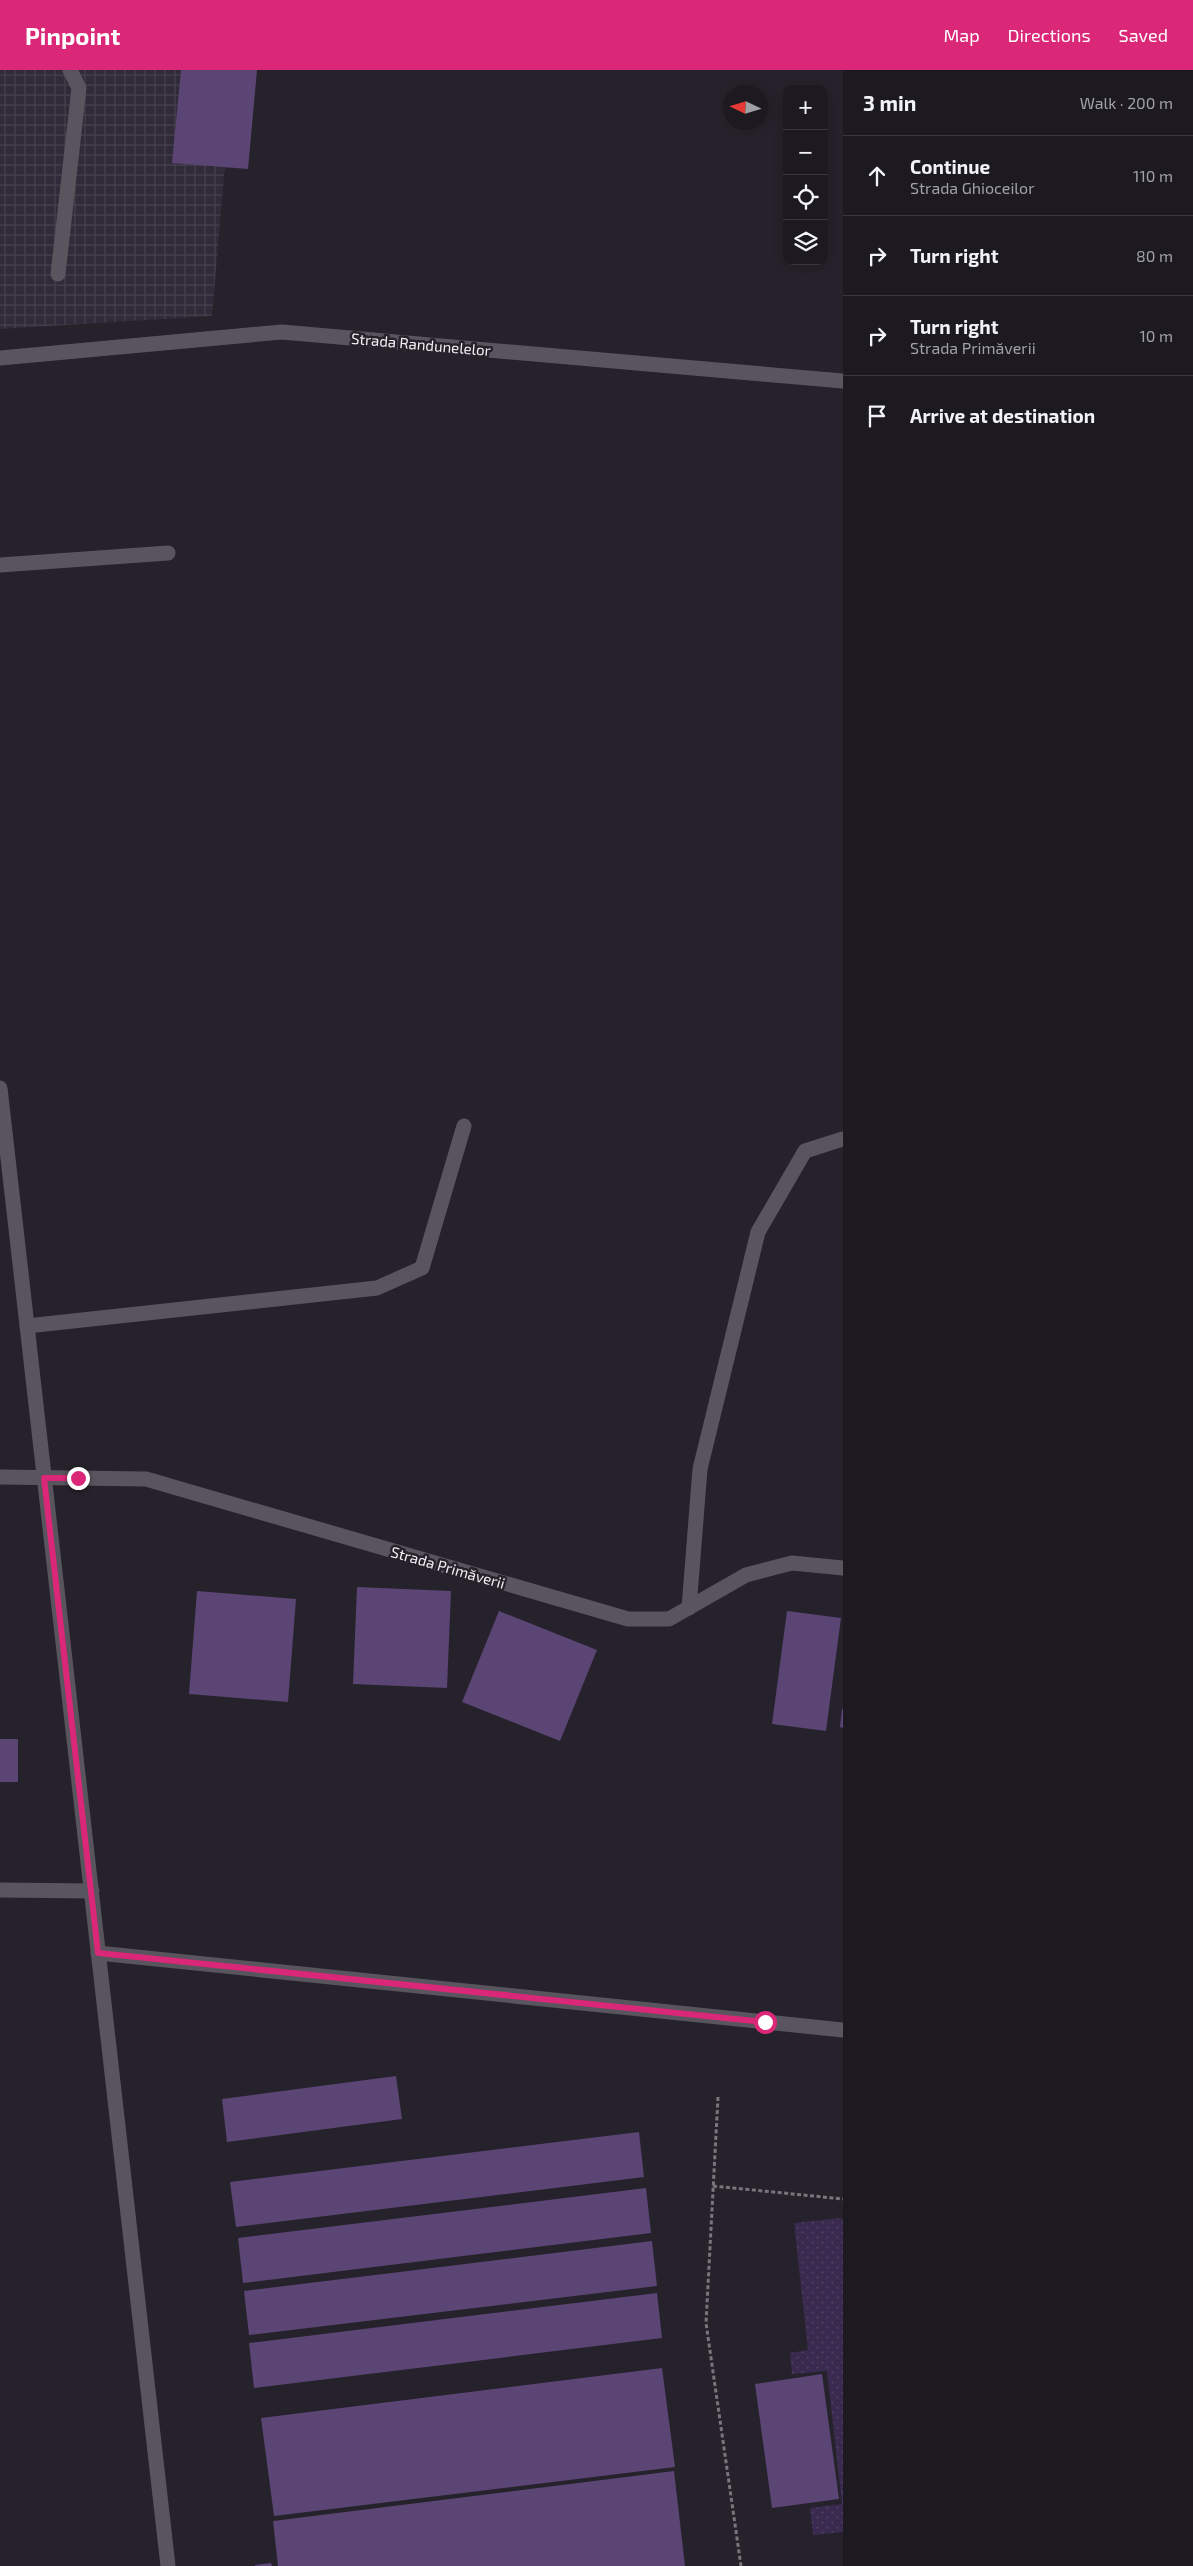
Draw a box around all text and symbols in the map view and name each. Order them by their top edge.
text: Pinpoint [25,21,120,50]
text: Map [943,24,980,46]
text: Directions [1008,24,1091,46]
text: Saved [1119,24,1168,46]
north arrow [723,85,768,130]
map controls [783,85,828,265]
button: + [783,85,828,130]
text: 3 min [863,90,916,115]
text: Walk · 200 m [1080,93,1173,112]
button: − [783,130,828,175]
text: Continue [910,155,990,178]
icon: ahead [863,162,891,190]
text: 110 m [1133,166,1173,185]
button: locate [783,175,828,220]
text: Strada Ghioceilor [910,178,1035,197]
button: layers [783,220,828,265]
icon: right [863,242,891,270]
text: Turn right [910,244,998,267]
text: 80 m [1136,246,1173,265]
text: Turn right [910,315,998,338]
icon: right [863,322,891,350]
text: 10 m [1139,326,1173,345]
street label: Strada Randunelelor [350,329,492,359]
text: Strada Primăverii [910,338,1036,357]
icon: arrive [863,402,891,430]
text: Arrive at destination [910,404,1095,427]
route end [67,1467,90,1490]
street label: Strada Primăverii [389,1542,507,1592]
route start [754,2011,777,2034]

